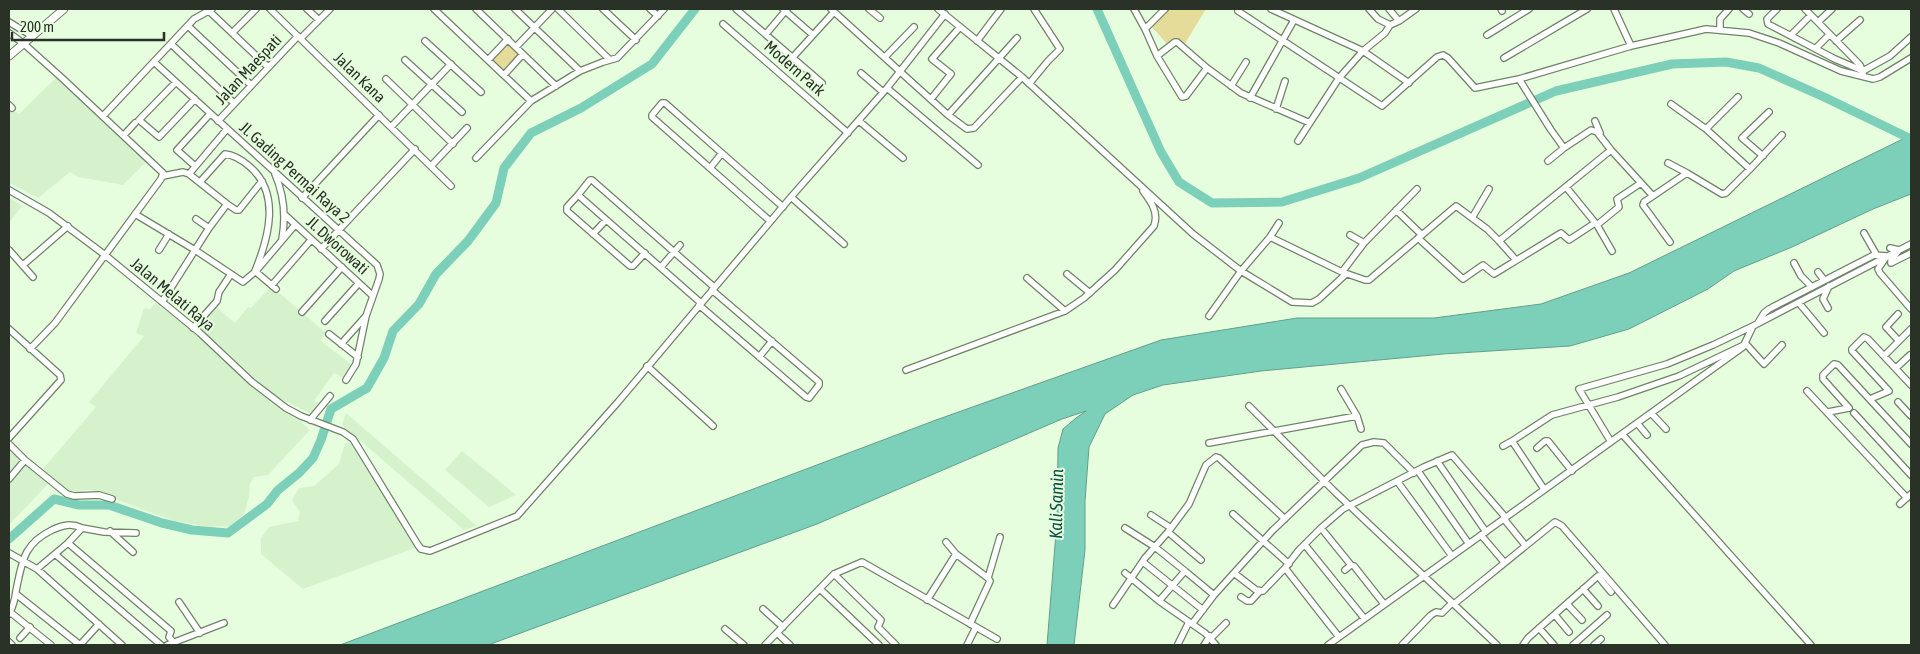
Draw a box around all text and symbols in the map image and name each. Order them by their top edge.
scale bar [12,10,165,42]
text: 200 m [20,18,54,35]
street label: Jalan Maespati [211,30,286,108]
street label: Modern Park [761,37,829,99]
street label: Jalan Kana [331,48,389,106]
street label: Jl. Gading Permai Raya 2 [236,118,354,227]
street label: Jl. Dworowati [303,212,373,278]
street label: Jalan Melati Raya [127,254,218,335]
water label: Kali Samin [1045,469,1067,539]

